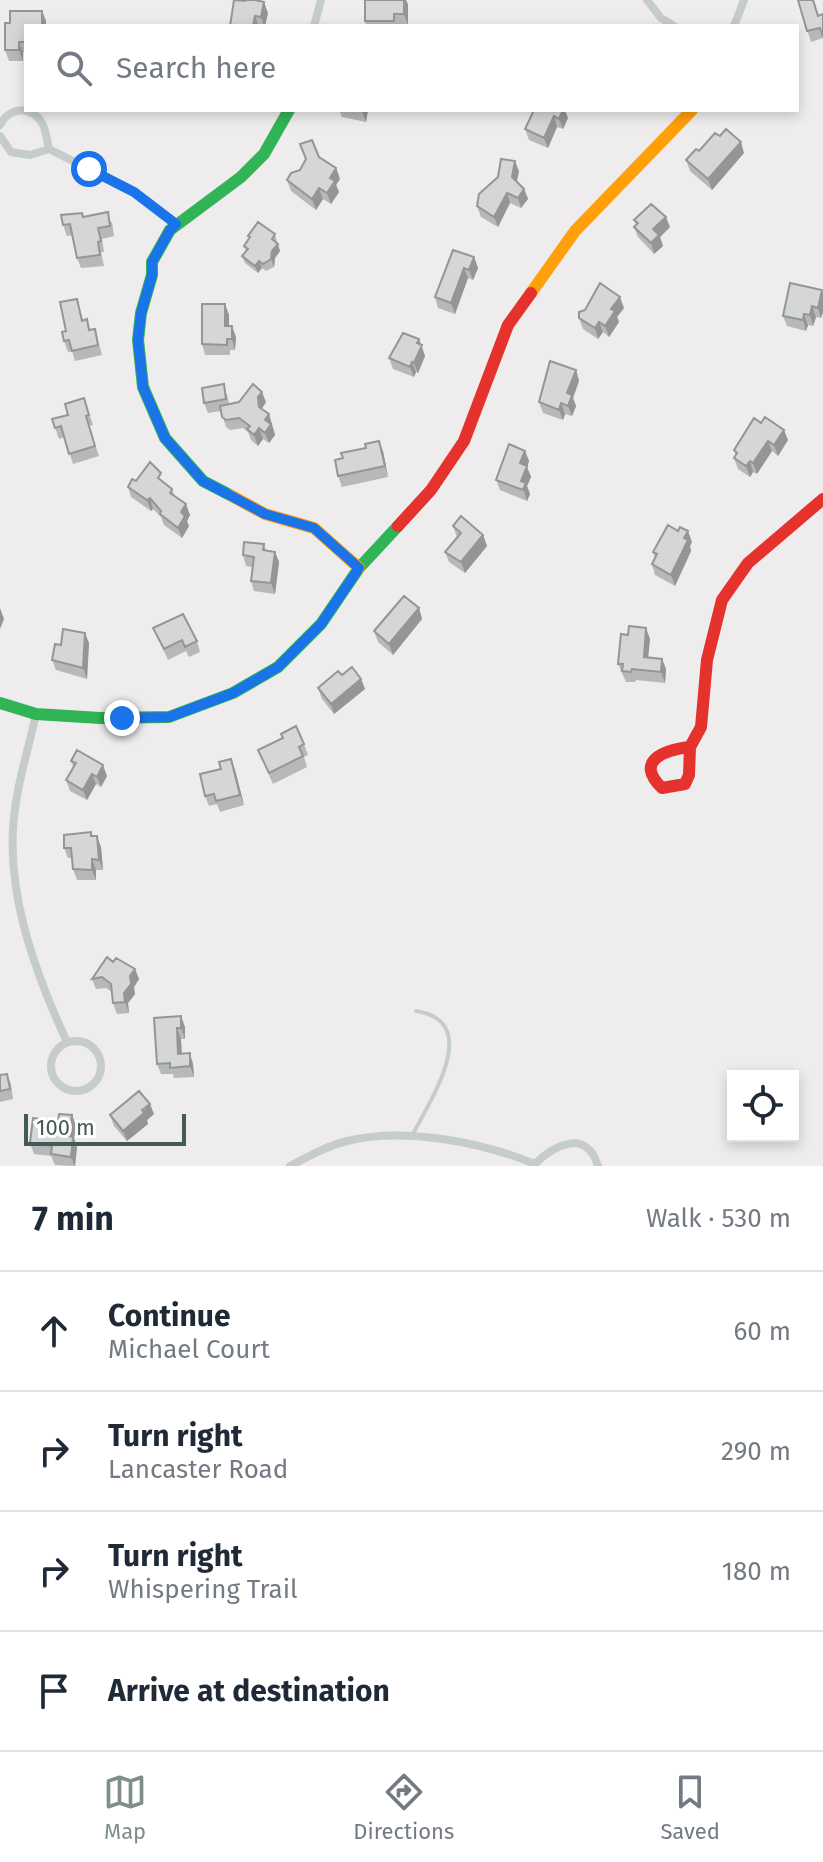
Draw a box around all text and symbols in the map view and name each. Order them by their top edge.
search box [24,24,799,112]
icon: search [52,46,96,90]
text: Search here [116,50,276,86]
route start [71,151,107,187]
route end [104,700,140,736]
map controls [727,1070,799,1142]
button: locate [727,1070,799,1142]
scale bar [24,1110,186,1146]
text: 100 m [36,1114,95,1141]
text: 7 min [32,1198,114,1239]
text: Walk · 530 m [646,1203,791,1234]
text: Continue [108,1298,231,1334]
icon: ahead [32,1309,76,1353]
text: 60 m [733,1316,791,1347]
text: Michael Court [108,1334,270,1365]
text: Turn right [108,1418,243,1454]
icon: right [32,1429,76,1473]
text: 290 m [721,1436,791,1467]
text: Lancaster Road [108,1454,288,1485]
text: Turn right [108,1538,243,1574]
icon: right [32,1549,76,1593]
text: 180 m [722,1556,791,1587]
text: Whispering Trail [108,1574,298,1605]
icon: arrive [32,1669,76,1713]
text: Arrive at destination [108,1673,390,1709]
tab: Map [103,1770,147,1845]
tab: Directions [353,1770,454,1845]
tab: Saved [660,1770,720,1845]

